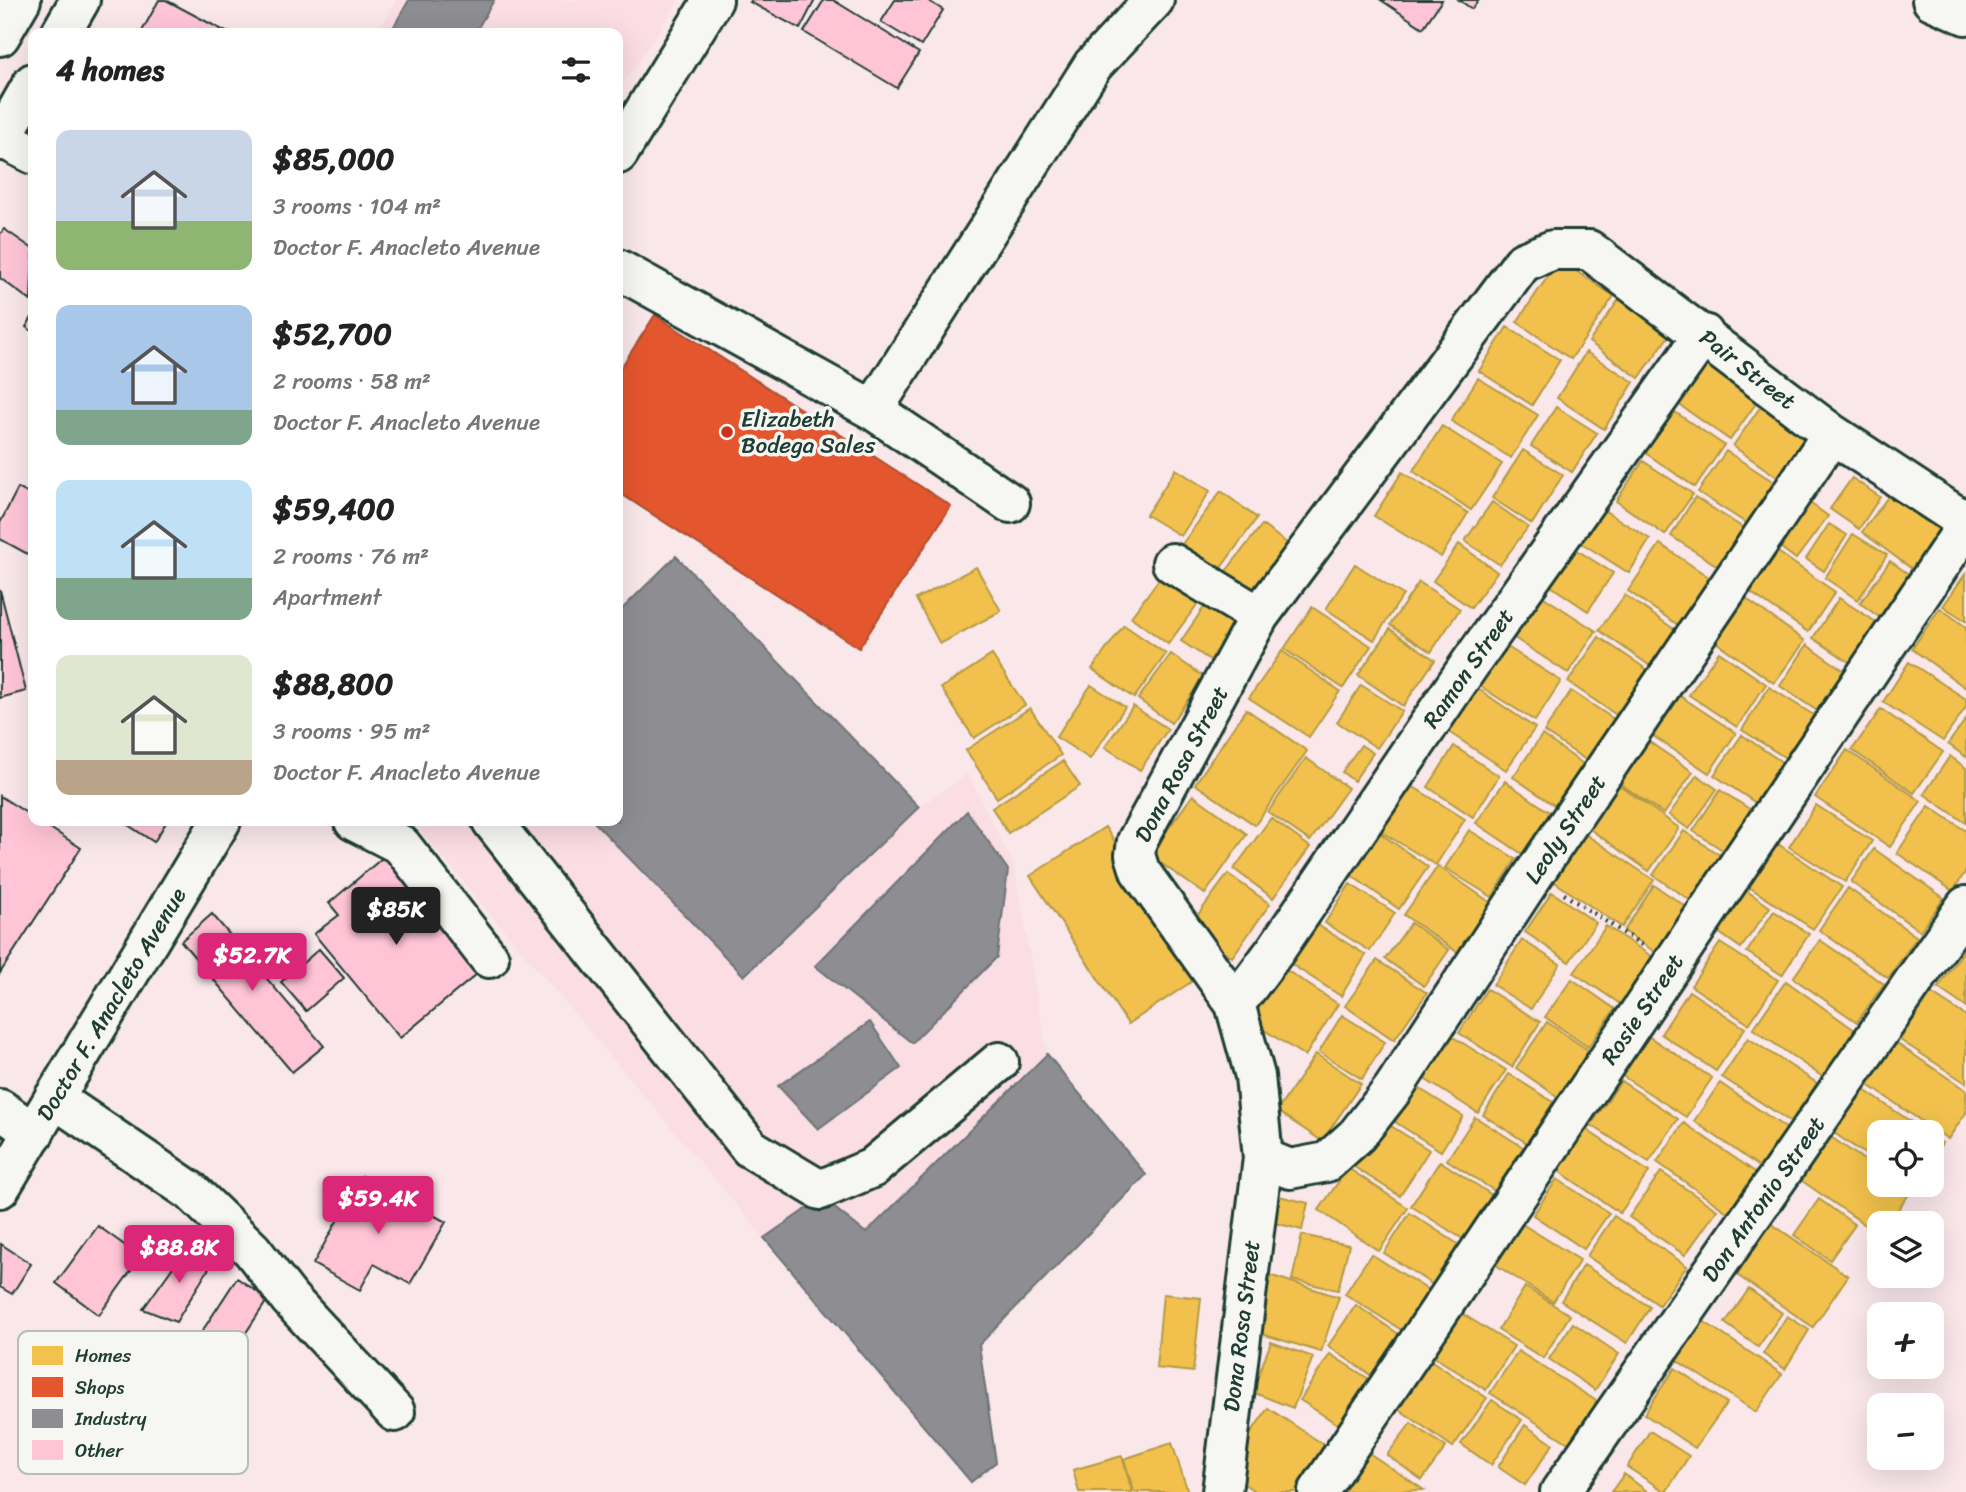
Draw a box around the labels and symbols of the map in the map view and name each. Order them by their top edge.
street label: Pair Street [1690,318,1805,421]
place label: Elizabeth Bodega Sales [741,399,876,466]
marker: Elizabeth Bodega Sales [719,424,735,440]
street label: Ramon Street [1412,599,1525,737]
street label: Dona Rosa Street [1123,678,1240,850]
street label: Leoly Street [1513,766,1617,893]
street label: Doctor F. Anacleto Avenue [25,879,198,1129]
pin: $85K [355,888,437,947]
pin: $52.7K [195,934,309,993]
street label: Rosie Street [1590,945,1695,1073]
street label: Don Antonio Street [1691,1107,1836,1291]
pin: $59.4K [321,1176,435,1236]
pin: $88.8K [122,1226,236,1285]
street label: Dona Rosa Street [1211,1238,1272,1414]
legend [18,1331,248,1474]
text: Homes [75,1339,131,1372]
text: Shops [75,1371,125,1404]
text: Industry [74,1402,147,1435]
text: Other [75,1434,124,1467]

